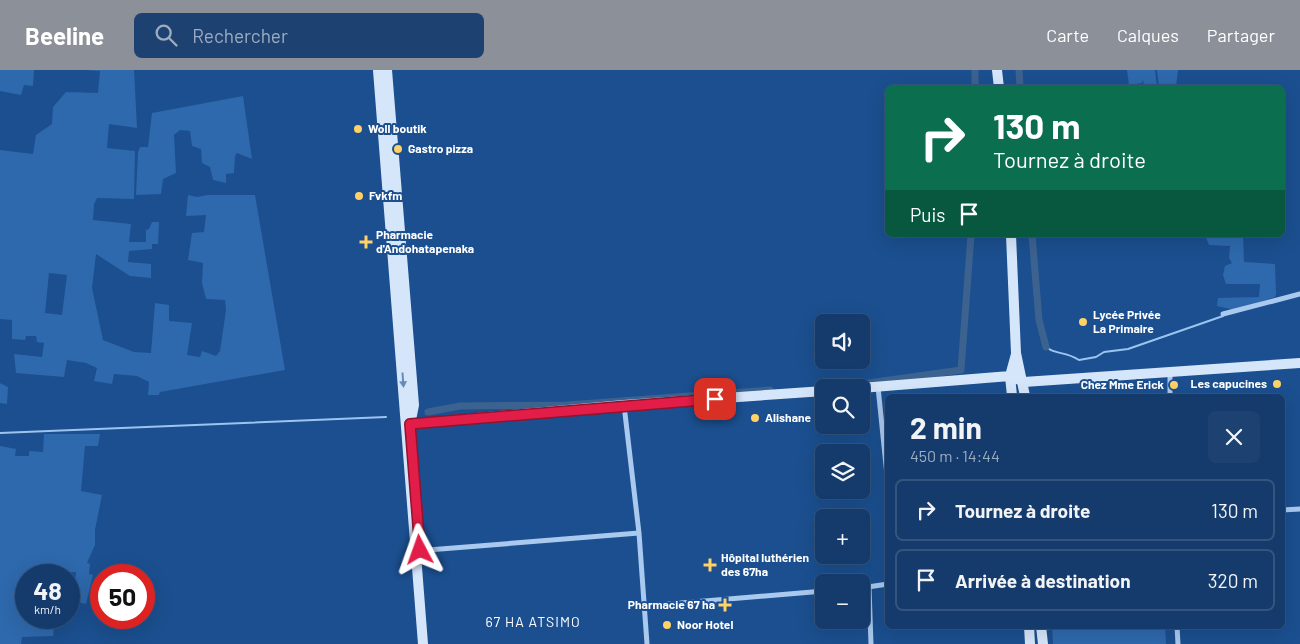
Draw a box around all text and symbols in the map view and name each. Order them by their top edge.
search box [134,13,484,58]
text: Beeline [25,21,104,50]
icon: search [152,21,180,49]
text: Rechercher [192,24,288,47]
text: Carte [1046,24,1089,46]
text: Calques [1117,24,1179,46]
text: Partager [1207,24,1275,46]
text: 130 m [993,104,1080,146]
icon: right [910,105,975,170]
place label: Woll boutik [368,121,427,135]
marker: Woll boutik [352,123,364,135]
place label: Gastro pizza [408,141,473,155]
marker: Gastro pizza [392,143,404,155]
text: Tournez à droite [993,146,1146,172]
place label: Fvkfm [369,188,402,202]
marker: Fvkfm [353,190,365,202]
icon: arrive [955,200,983,228]
text: Puis [910,203,945,226]
place label: Pharmacie d'Andohatapenaka [376,227,474,255]
marker: Pharmacie d'Andohatapenaka [360,236,372,248]
place label: Lycée Privée La Primaire [1093,307,1161,335]
map controls [815,314,870,629]
button: sound [815,314,870,369]
marker: Lycée Privée La Primaire [1077,316,1089,328]
one-way arrow [399,372,407,388]
place label: Les capucines [1191,376,1267,390]
place label: Chez Mme Erick [1081,377,1165,391]
pin [694,378,736,420]
marker: Les capucines [1271,378,1283,390]
button: search [815,379,870,434]
marker: Chez Mme Erick [1168,379,1180,391]
icon: arrive [701,385,729,413]
text: 2 min [910,409,982,445]
place label: Alishane [765,410,811,424]
button: close [1208,411,1260,463]
marker: Alishane [749,412,761,424]
button: layers [815,444,870,499]
text: 450 m · 14:44 [910,446,1000,465]
icon: right [912,496,940,524]
text: Tournez à droite [955,499,1091,522]
text: 130 m [1211,499,1258,522]
button: + [815,509,870,564]
position arrow [393,523,445,575]
place label: Hôpital luthérien des 67ha [721,550,809,578]
marker: Hôpital luthérien des 67ha [703,558,717,572]
speed limit sign: 50 [90,564,155,629]
icon: arrive [912,566,940,594]
text: Arrivée à destination [955,569,1131,592]
text: 320 m [1208,569,1258,592]
button: − [815,574,870,629]
text: 48 [33,575,62,605]
place label: Pharmacie 67 ha [628,597,715,611]
marker: Pharmacie 67 ha [719,599,731,611]
text: km/h [34,602,61,616]
district label: 67 HA ATSIMO [485,613,581,630]
place label: Noor Hotel [677,617,733,631]
marker: Noor Hotel [661,619,673,631]

